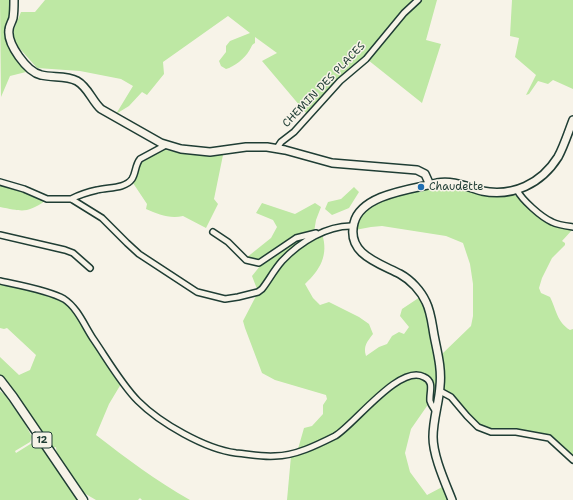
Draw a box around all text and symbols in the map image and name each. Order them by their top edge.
street label: CHEMIN DES PLACES [280,40,368,130]
place label: Chaudette [429,180,484,194]
marker: Chaudette [416,182,426,192]
road number: 12 [32,432,52,448]

